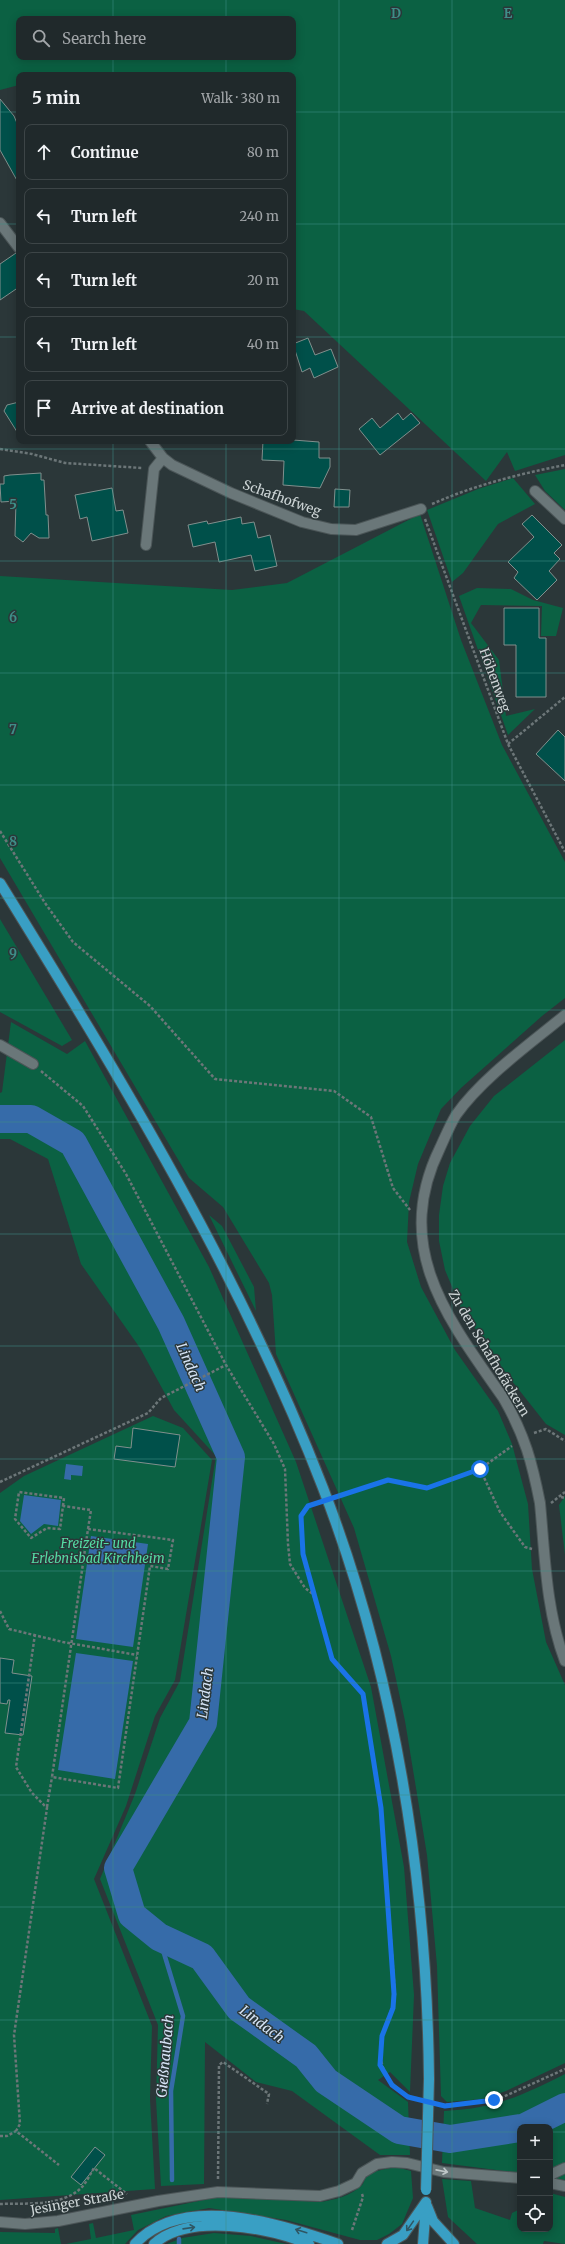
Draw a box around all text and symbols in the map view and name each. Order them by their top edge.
text: D [391,5,401,22]
text: E [504,5,513,22]
search box [16,16,296,60]
icon: search [30,27,52,49]
text: Search here [62,29,146,48]
text: 5 min [32,87,80,109]
text: Walk · 380 m [201,90,280,107]
icon: ahead [33,141,55,163]
text: Continue [71,143,139,162]
text: 80 m [247,144,279,161]
icon: left [33,205,55,227]
text: Turn left [71,207,137,226]
text: 240 m [239,208,279,225]
icon: left [33,269,55,291]
text: Turn left [71,271,137,290]
text: 20 m [247,272,279,289]
icon: left [33,333,55,355]
text: Turn left [71,335,137,354]
text: 40 m [247,336,279,353]
icon: arrive [33,397,55,419]
text: Arrive at destination [71,399,224,418]
street label: Schafhofweg [241,476,324,520]
text: 5 [9,496,17,513]
text: 6 [9,609,17,626]
street label: Höhenweg [476,646,514,715]
text: 7 [9,721,17,738]
text: 8 [9,833,17,850]
text: 9 [9,945,17,962]
street label: Zu den Schafhofäckern [444,1287,534,1420]
water label: Lindach [172,1340,210,1394]
route start [471,1460,489,1478]
park label: Freizeit- und Erlebnisbad Kirchheim [31,1535,165,1567]
water label: Lindach [193,1666,217,1720]
water label: Lindach [236,2001,288,2047]
water label: Gießnaubach [152,2014,178,2098]
route end [485,2091,503,2109]
map controls [517,2124,553,2232]
button: + [517,2124,553,2160]
button: − [517,2160,553,2196]
one-way arrow [436,2168,449,2176]
street label: Jesinger Straße [28,2185,125,2219]
button: locate [517,2196,553,2232]
one-way arrow [406,2221,414,2232]
one-way arrow [182,2224,195,2232]
one-way arrow [294,2227,307,2234]

